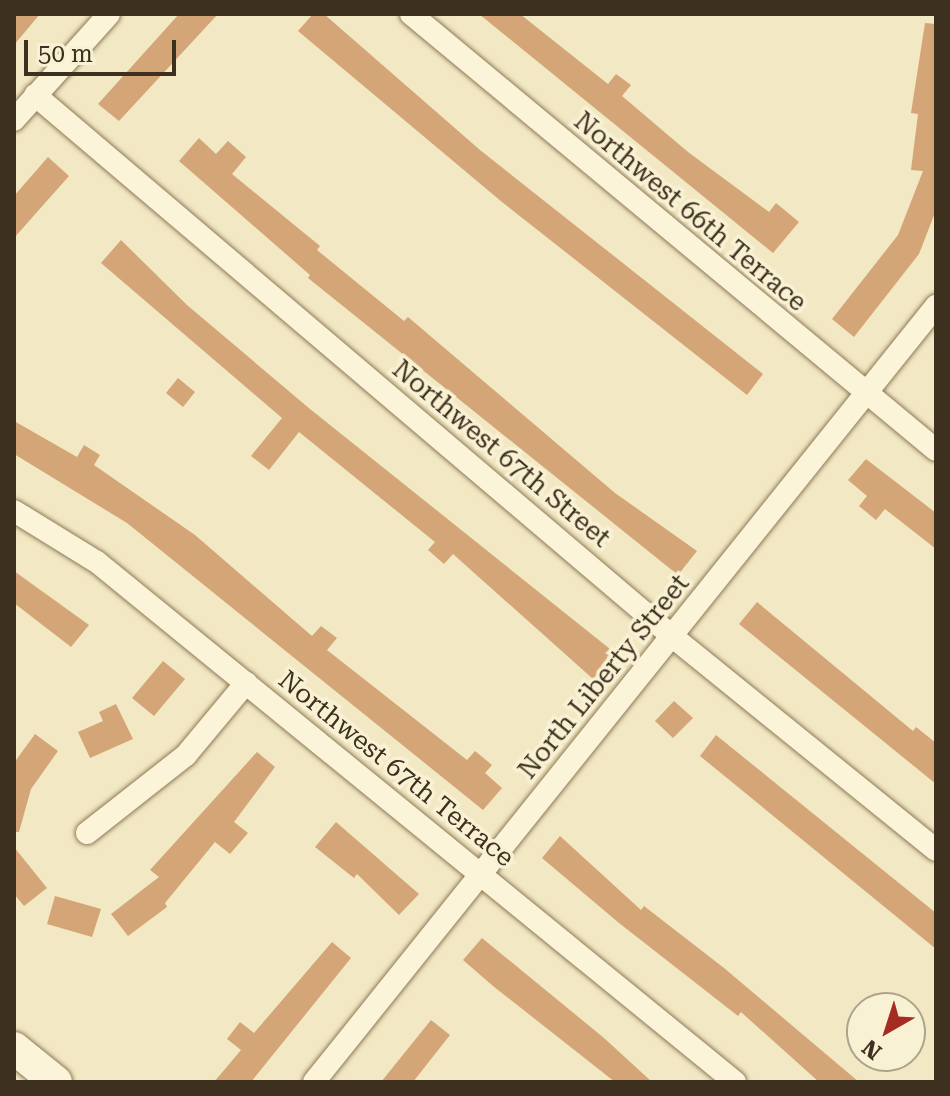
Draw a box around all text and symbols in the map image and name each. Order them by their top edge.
scale bar [28,24,180,74]
text: 50 m [38,40,93,68]
street label: Northwest 66th Terrace [568,106,812,318]
street label: Northwest 67th Street [386,354,616,554]
street label: North Liberty Street [512,569,696,785]
street label: Northwest 67th Terrace [272,664,520,874]
north arrow [846,992,926,1072]
text: N [857,1034,886,1065]

